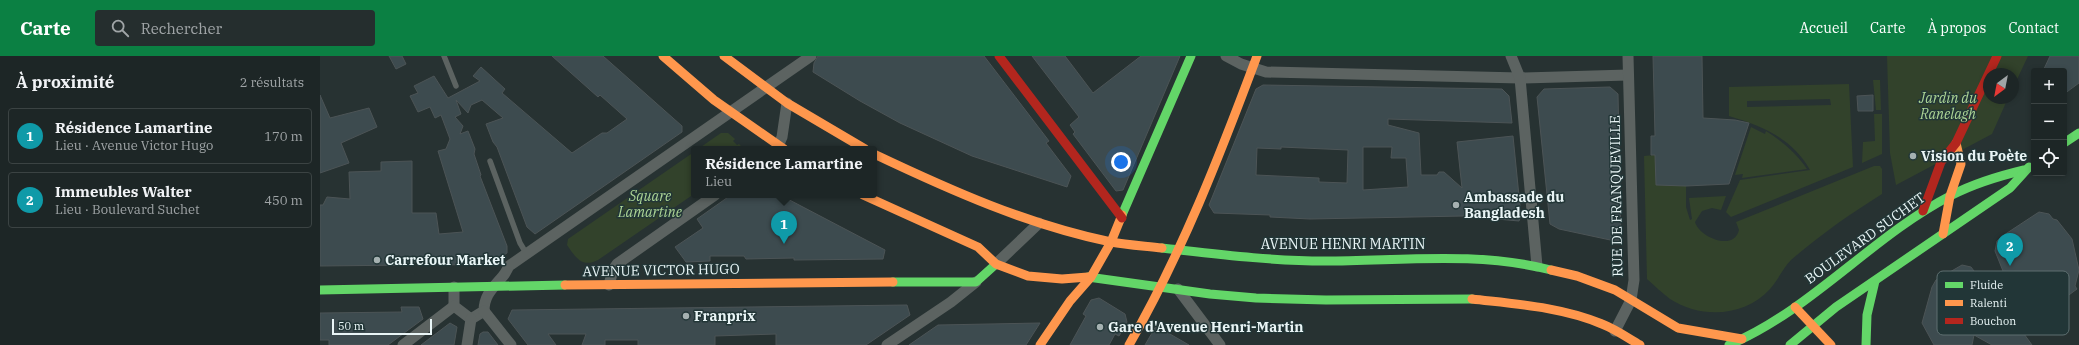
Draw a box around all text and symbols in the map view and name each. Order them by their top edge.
search box [95,10,375,46]
text: Carte [20,16,71,40]
icon: search [109,17,131,39]
text: Rechercher [141,19,222,38]
text: Accueil [1799,19,1848,37]
text: Carte [1870,19,1905,37]
text: À propos [1927,19,1986,37]
text: Contact [2008,19,2059,37]
north arrow [1983,68,2019,104]
map controls [2031,68,2067,176]
button: + [2031,68,2067,104]
text: À proximité [16,71,114,93]
text: 2 résultats [240,74,304,91]
park label: Jardin du Ranelagh [1918,89,1977,123]
button: − [2031,104,2067,140]
street label: RUE DE FRANQUEVILLE [1606,115,1626,277]
text: Résidence Lamartine [55,118,213,137]
text: 1 [26,128,34,145]
text: 170 m [264,128,303,145]
text: Lieu · Avenue Victor Hugo [55,137,213,154]
button: locate [2031,140,2067,176]
popup [691,146,877,198]
place label: Vision du Poète [1921,147,2027,165]
marker: Vision du Poète [1908,151,1918,161]
your location [1111,152,1131,172]
text: Résidence Lamartine [705,154,863,173]
text: Lieu [705,173,732,190]
text: Immeubles Walter [55,182,192,201]
park label: Square Lamartine [617,187,683,221]
place label: Ambassade du Bangladesh [1464,188,1564,222]
street label: BOULEVARD SUCHET [1801,188,1929,288]
text: 2 [26,192,34,209]
text: 450 m [264,192,303,209]
marker: Ambassade du Bangladesh [1451,200,1461,210]
text: Lieu · Boulevard Suchet [55,201,200,218]
pin: 1 [771,211,797,244]
pin: 2 [1997,233,2023,266]
street label: AVENUE HENRI MARTIN [1261,235,1425,253]
place label: Carrefour Market [385,251,505,269]
marker: Carrefour Market [372,255,382,265]
street label: AVENUE VICTOR HUGO [582,260,740,280]
legend [1937,271,2069,335]
text: Fluide [1970,278,2003,292]
text: Ralenti [1970,296,2008,310]
place label: Franprix [694,307,756,325]
marker: Franprix [681,311,691,321]
text: Bouchon [1970,314,2016,328]
scale bar [332,317,432,336]
place label: Gare d'Avenue Henri-Martin [1108,318,1304,336]
text: 50 m [338,319,364,333]
marker: Gare d'Avenue Henri-Martin [1095,322,1105,332]

